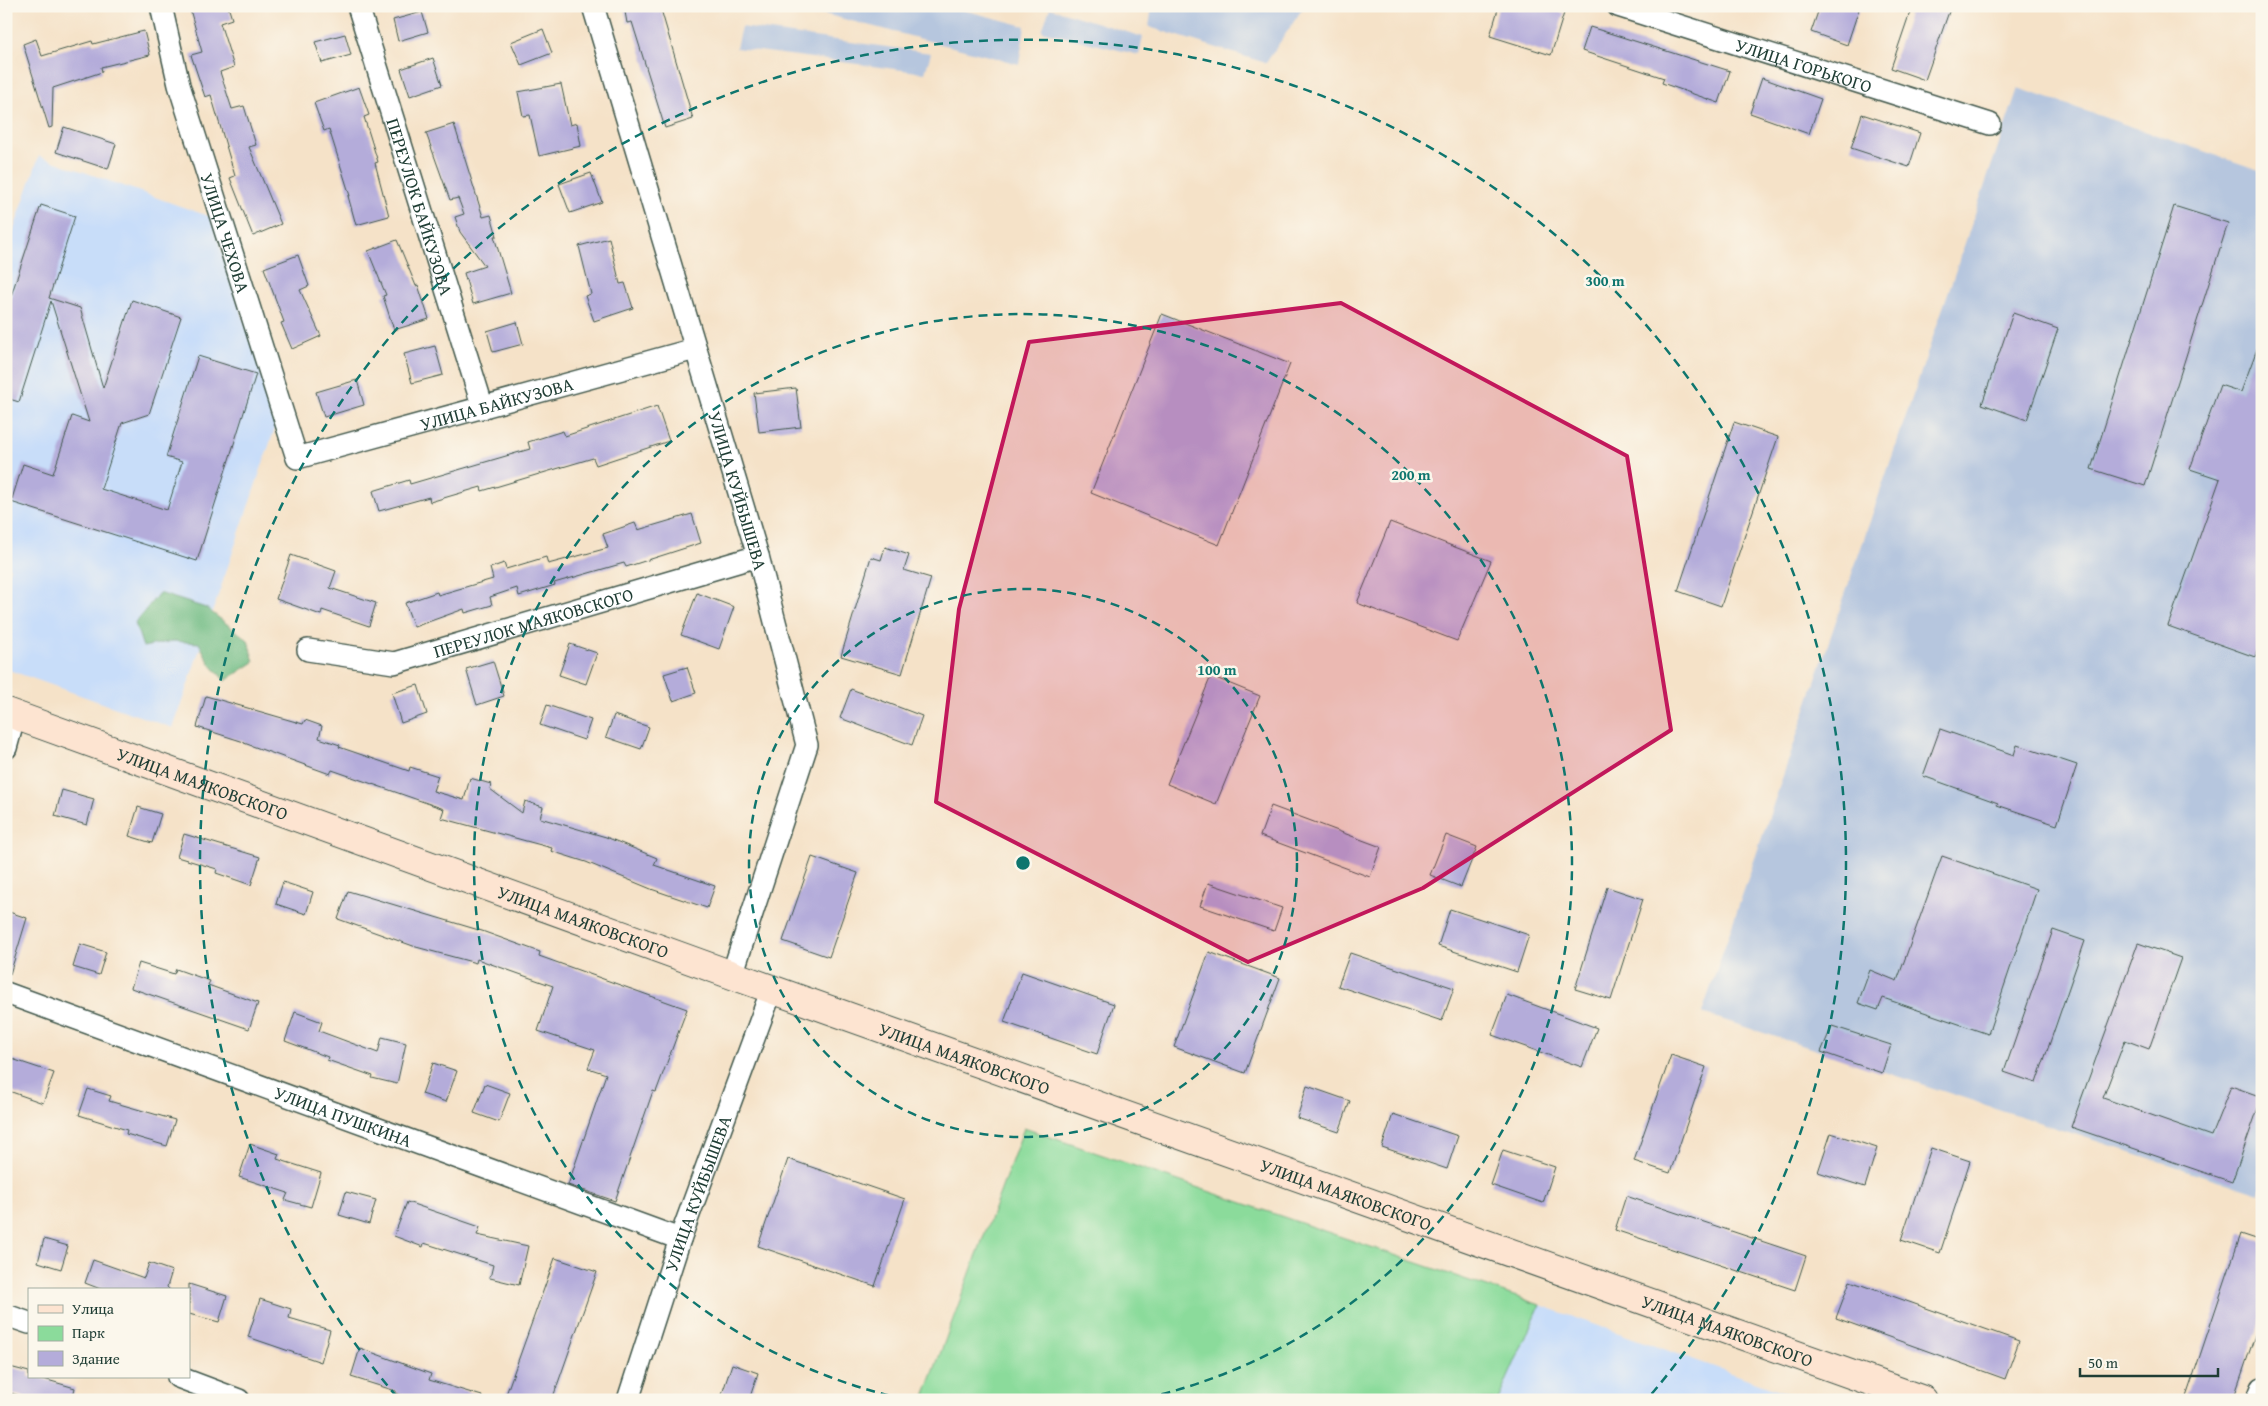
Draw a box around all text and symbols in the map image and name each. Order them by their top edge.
street label: УЛИЦА ГОРЬКОГО [1732,31,1876,99]
street label: ПЕРЕУЛОК БАЙКУЗОВА [380,114,461,299]
street label: УЛИЦА ЧЕХОВА [194,169,257,296]
text: 300 m [1585,270,1625,291]
street label: УЛИЦА БАЙКУЗОВА [417,370,576,437]
street label: УЛИЦА КУЙБЫШЕВА [702,408,775,573]
text: 200 m [1391,464,1431,485]
street label: ПЕРЕУЛОК МАЯКОВСКОГО [430,580,636,664]
text: 100 m [1197,659,1237,680]
street label: УЛИЦА МАЯКОВСКОГО [113,740,292,827]
centre of rings [1014,854,1032,872]
street label: УЛИЦА МАЯКОВСКОГО [494,878,673,965]
street label: УЛИЦА МАЯКОВСКОГО [875,1015,1054,1101]
street label: УЛИЦА ПУШКИНА [271,1079,416,1154]
street label: УЛИЦА КУЙБЫШЕВА [657,1111,738,1275]
street label: УЛИЦА МАЯКОВСКОГО [1256,1151,1435,1237]
street label: УЛИЦА МАЯКОВСКОГО [1638,1287,1817,1373]
legend [28,1288,190,1378]
text: Улица [72,1298,115,1319]
text: Парк [72,1322,105,1343]
scale bar [2080,1346,2218,1378]
text: Здание [72,1348,120,1369]
text: 50 m [2088,1352,2119,1373]

